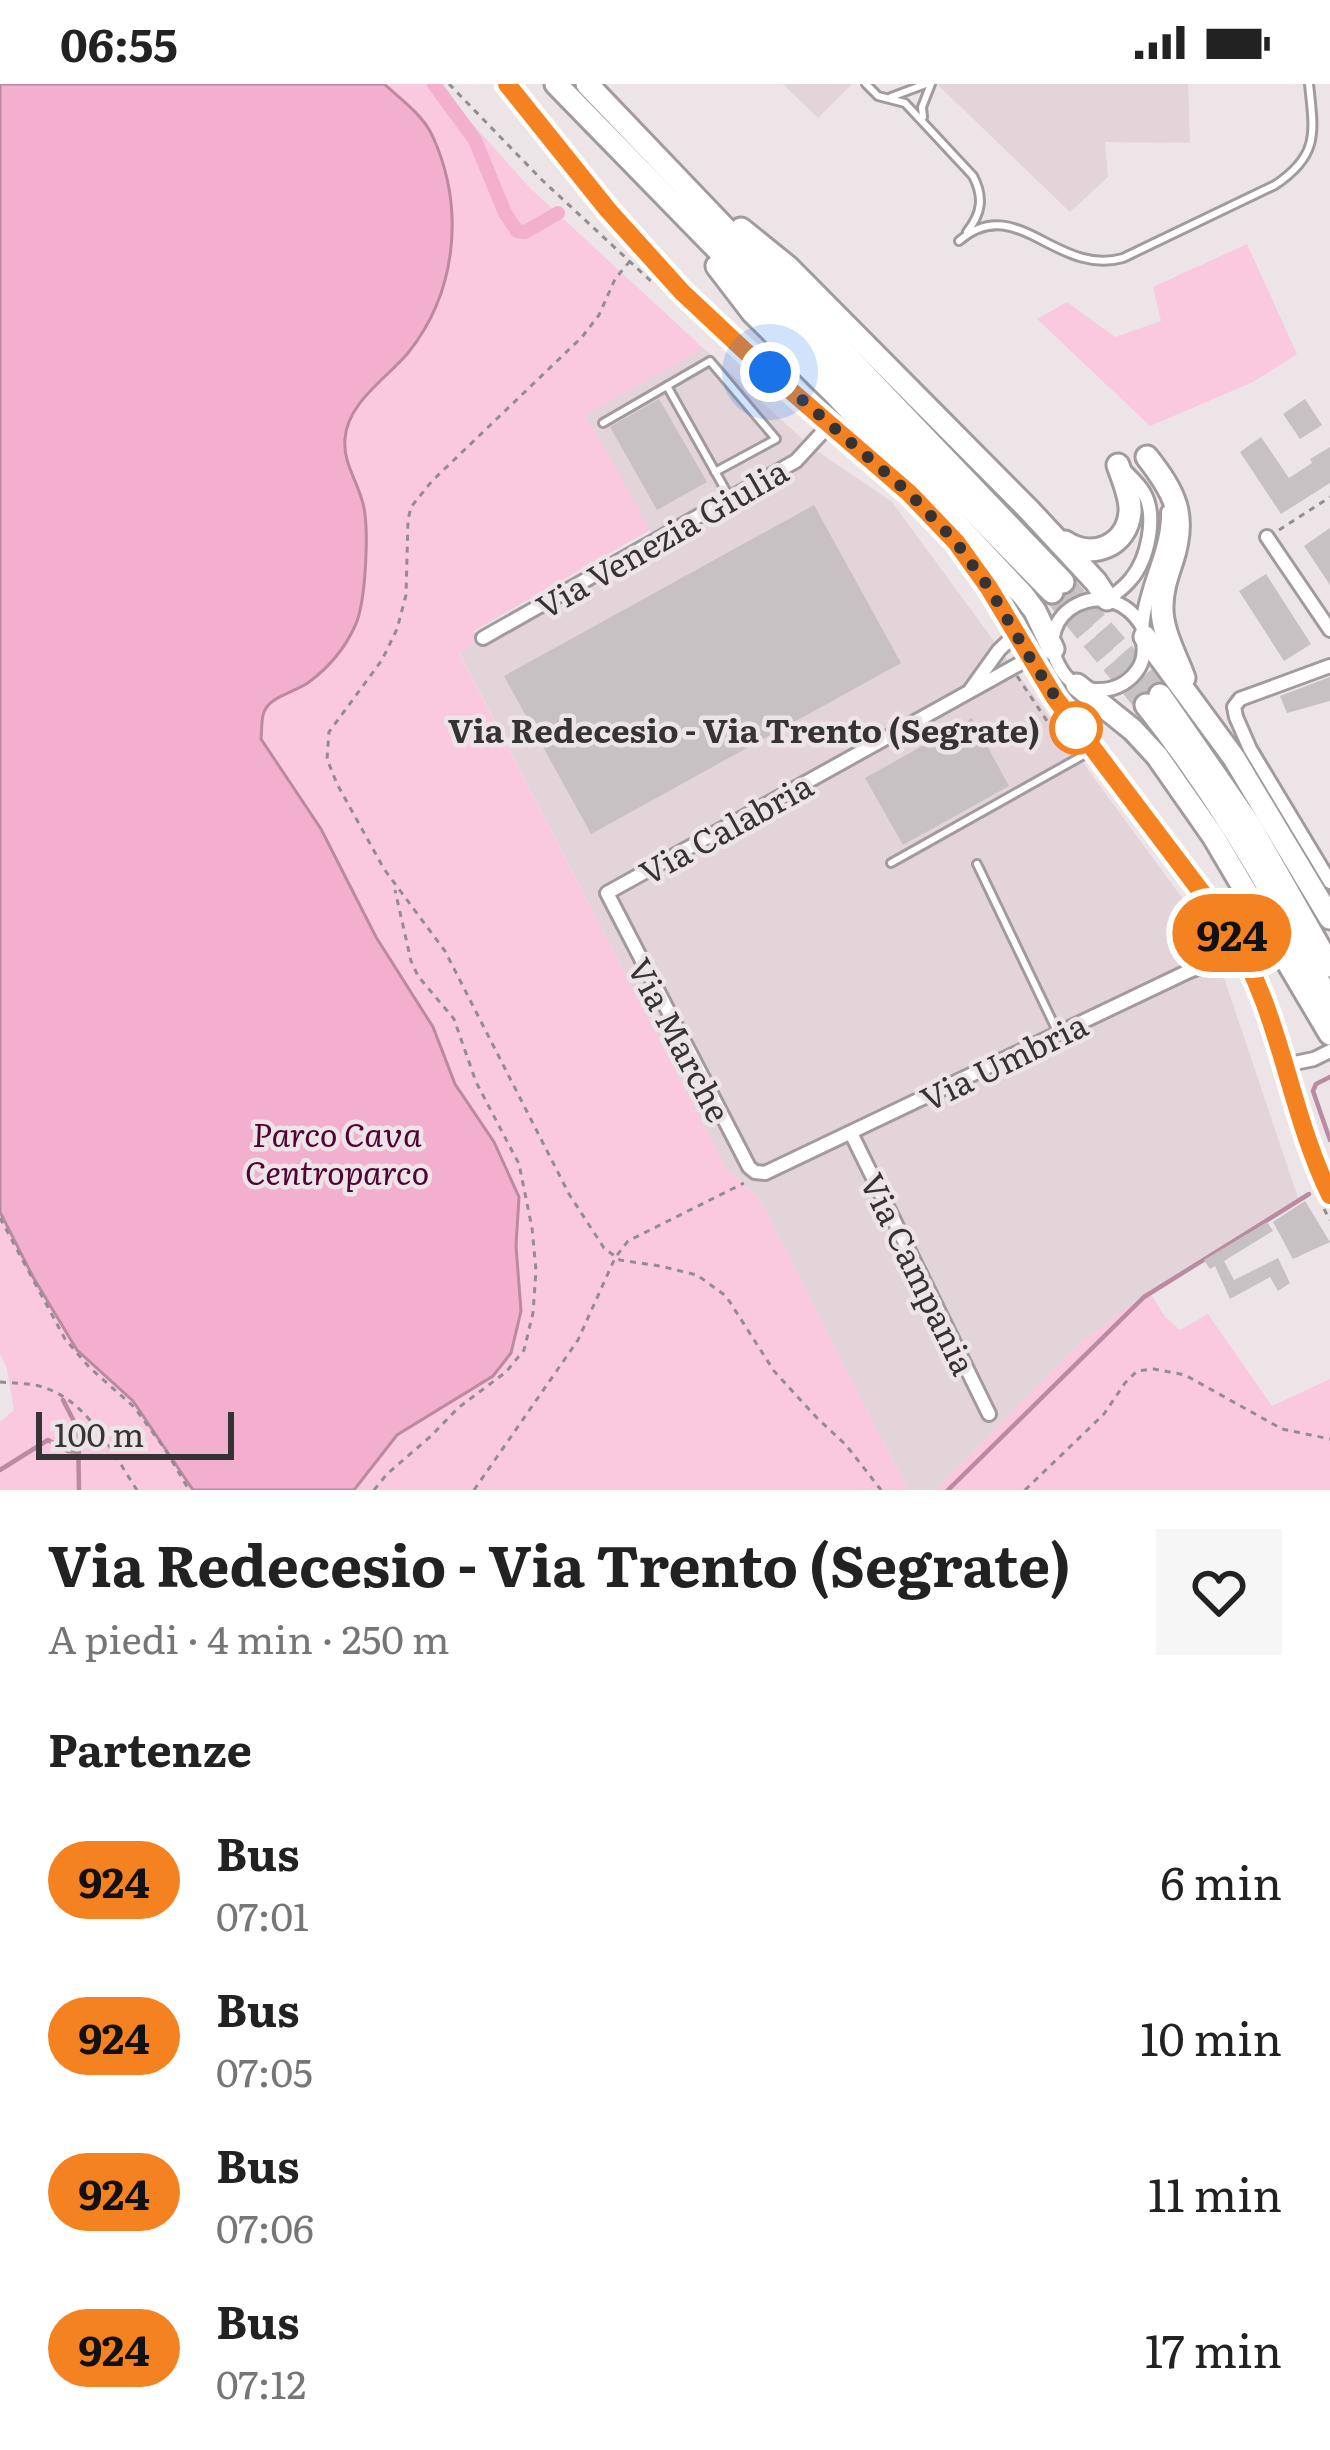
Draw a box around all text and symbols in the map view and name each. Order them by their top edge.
text: 06:55 [60,9,178,76]
your location [740,342,800,402]
street label: Via Venezia Giulia [526,445,796,629]
marker: Via Redecesio - Via Trento (Segrate) [1051,703,1101,753]
place label: Via Redecesio - Via Trento (Segrate) [448,704,1040,753]
street label: Via Calabria [629,759,821,895]
line badge: 924 [1163,894,1301,972]
text: 924 [1196,902,1268,964]
street label: Via Marche [617,948,745,1130]
street label: Via Umbria [911,998,1095,1122]
park label: Parco Cava Centroparco [245,1108,429,1195]
street label: Via Campania [850,1164,990,1383]
scale bar [36,1406,234,1459]
text: 100 m [54,1408,144,1457]
text: Via Redecesio - Via Trento (Segrate) [48,1520,1071,1605]
button: heart [1156,1529,1282,1655]
text: A piedi · 4 min · 250 m [48,1608,449,1666]
text: Partenze [48,1714,252,1781]
text: Bus [216,1818,300,1885]
text: 6 min [1160,1847,1282,1914]
text: 924 [78,1849,150,1911]
text: 07:01 [216,1885,309,1943]
text: Bus [216,1974,300,2041]
text: 10 min [1140,2003,1282,2070]
text: 924 [78,2005,150,2067]
text: 07:05 [216,2041,313,2099]
text: Bus [216,2130,300,2197]
text: 11 min [1148,2159,1282,2226]
text: 924 [78,2161,150,2223]
text: 07:06 [216,2197,314,2255]
text: Bus [216,2286,300,2353]
text: 17 min [1145,2315,1282,2382]
text: 924 [78,2317,150,2379]
text: 07:12 [216,2353,306,2411]

